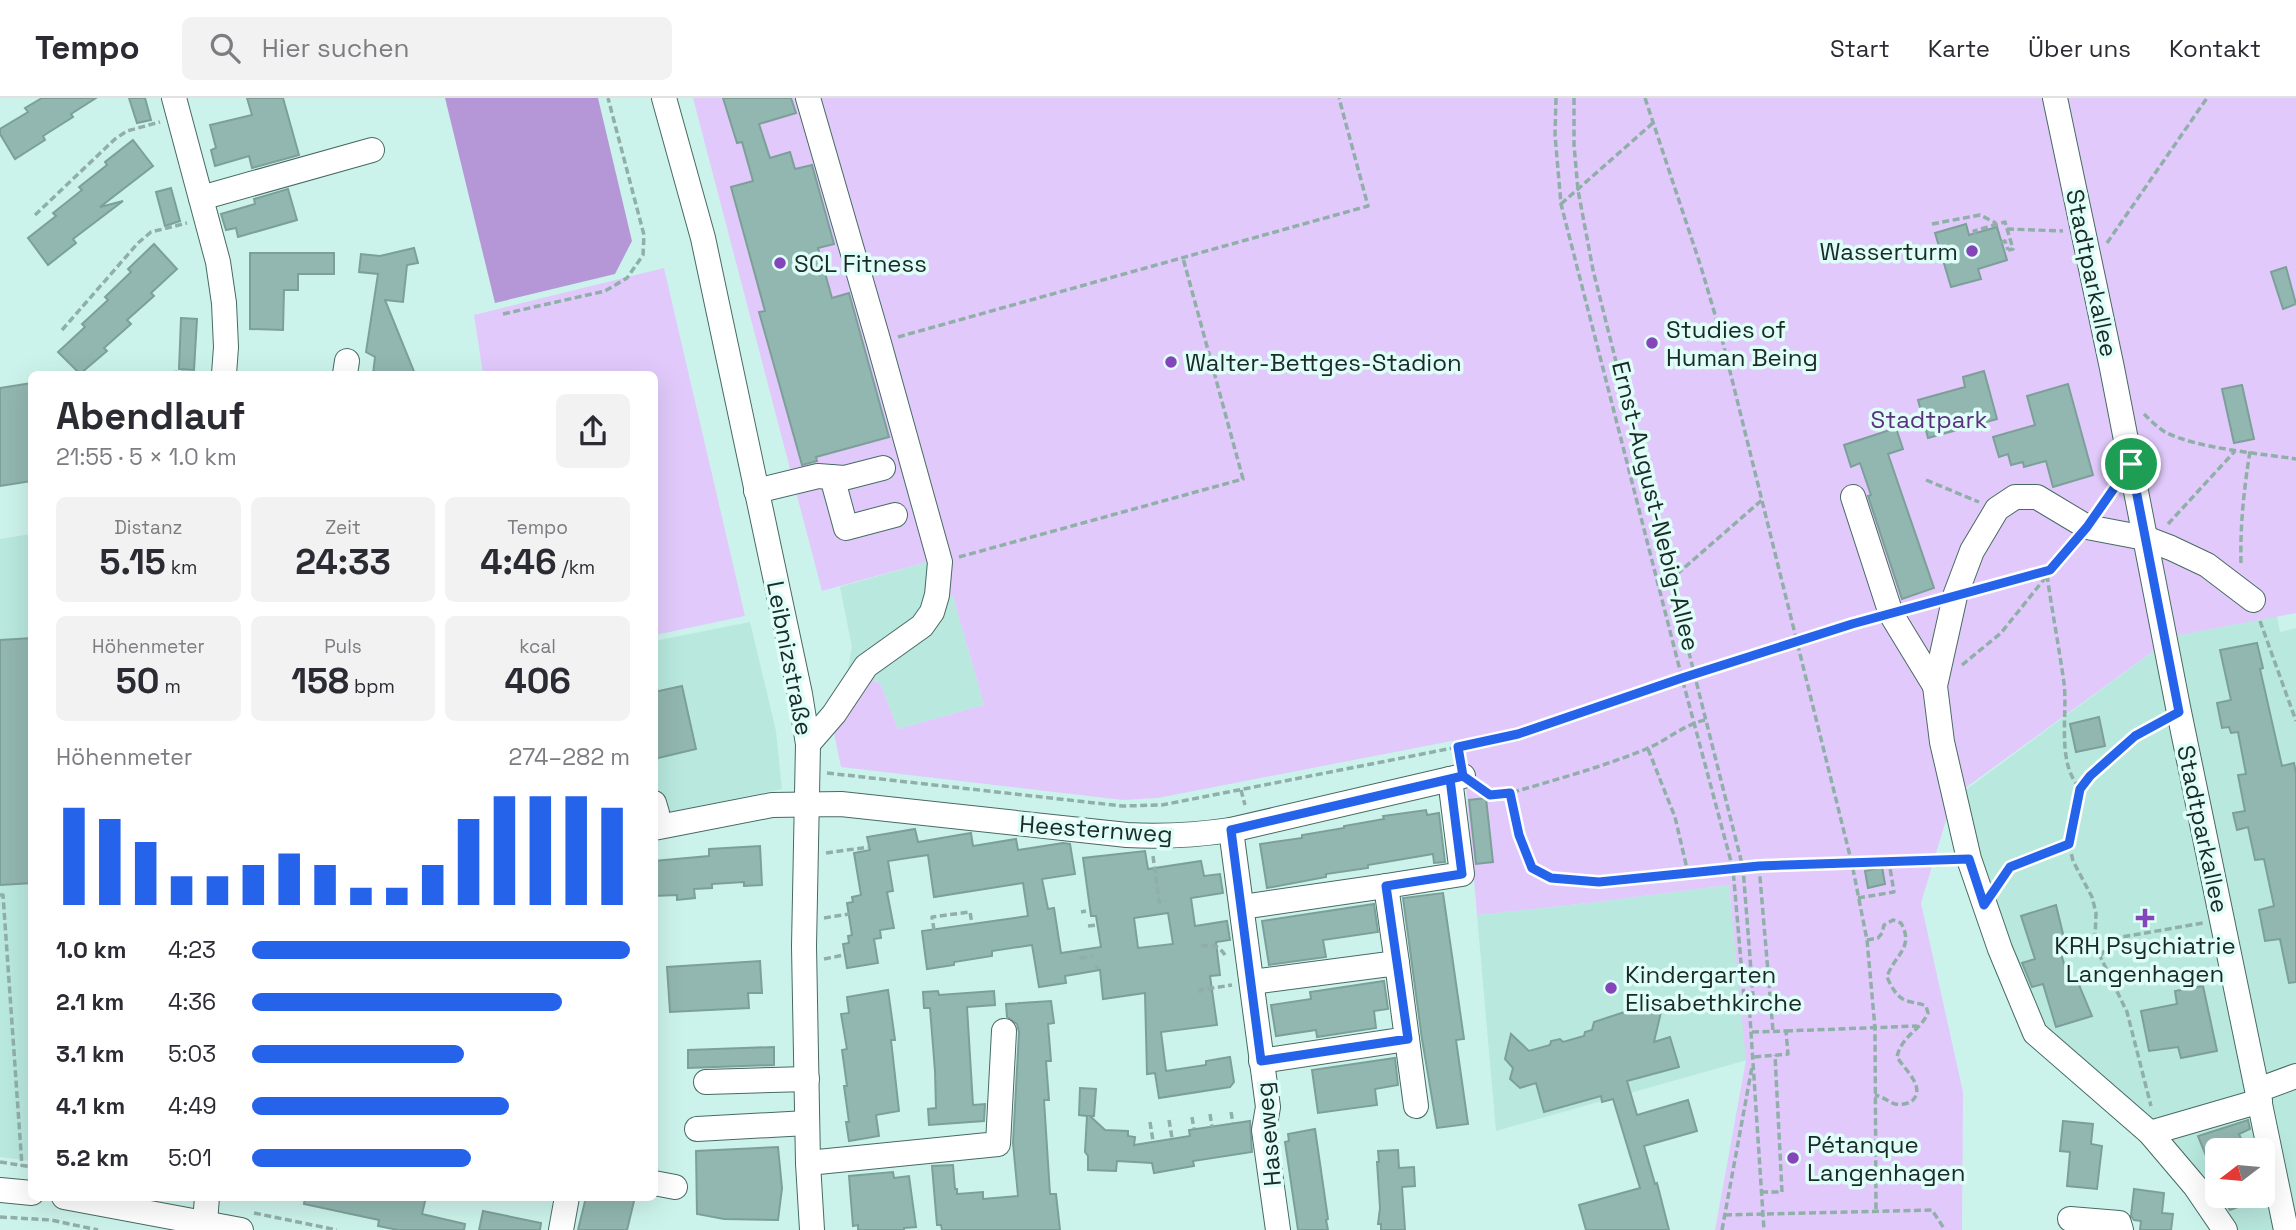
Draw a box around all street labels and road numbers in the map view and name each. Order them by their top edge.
street label: Stadtparkallee [2059,186,2125,360]
street label: Ernst-August-Nebig-Allee [1605,358,1707,654]
street label: Leibnizstraße [760,578,820,738]
street label: Stadtparkallee [2170,742,2236,916]
street label: Heesternweg [1018,808,1174,850]
street label: Haseweg [1248,1081,1288,1187]

